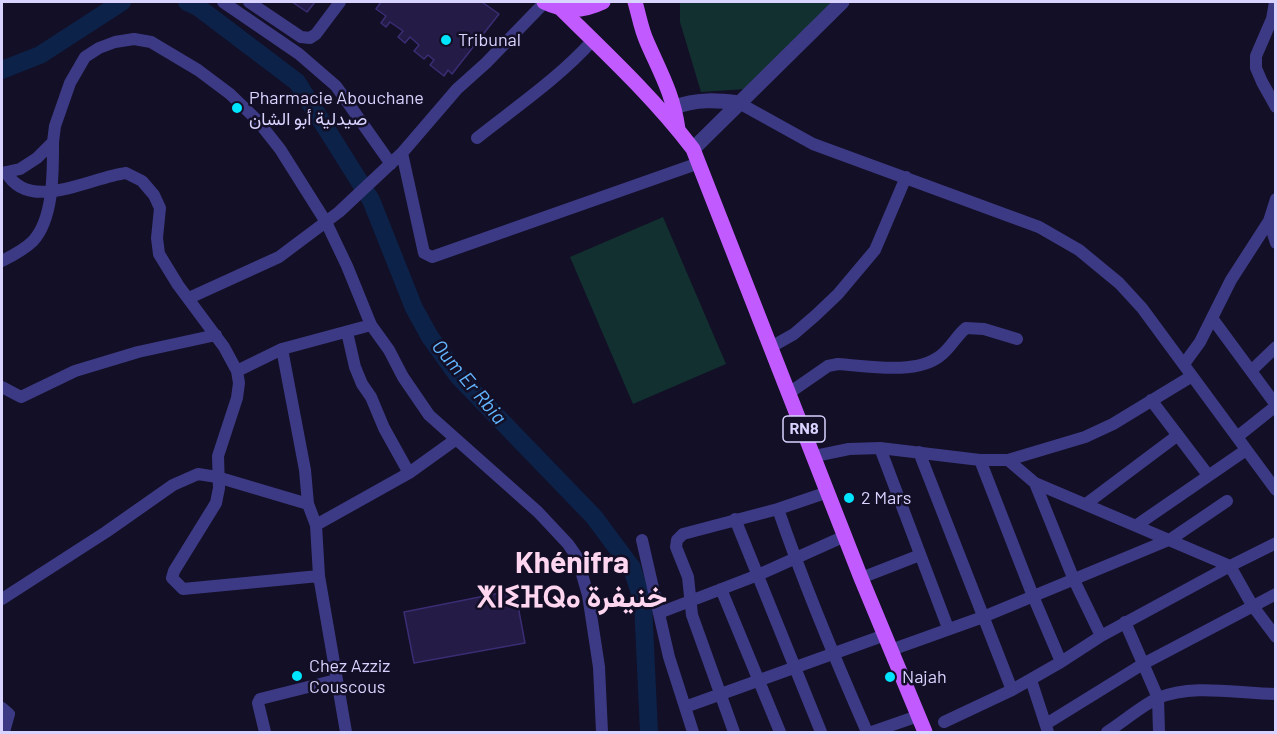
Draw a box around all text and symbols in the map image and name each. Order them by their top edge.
place label: Tribunal [458,29,521,51]
marker: Tribunal [439,33,453,47]
place label: Pharmacie Abouchane صيدلية أبو الشان [249,87,424,130]
marker: Pharmacie Abouchane صيدلية أبو الشان [230,101,244,115]
water label: Oum Er Rbia [427,335,511,429]
road number: RN8 [783,416,825,442]
place label: 2 Mars [861,487,911,509]
marker: 2 Mars [842,491,856,505]
district label: Khénifra ⵅⵏⵉⴼⵕⴰ خنيفرة [477,545,667,616]
place label: Chez Azziz Couscous [309,655,390,698]
place label: Najah [902,666,947,688]
marker: Chez Azziz Couscous [290,669,304,683]
marker: Najah [883,670,897,684]

